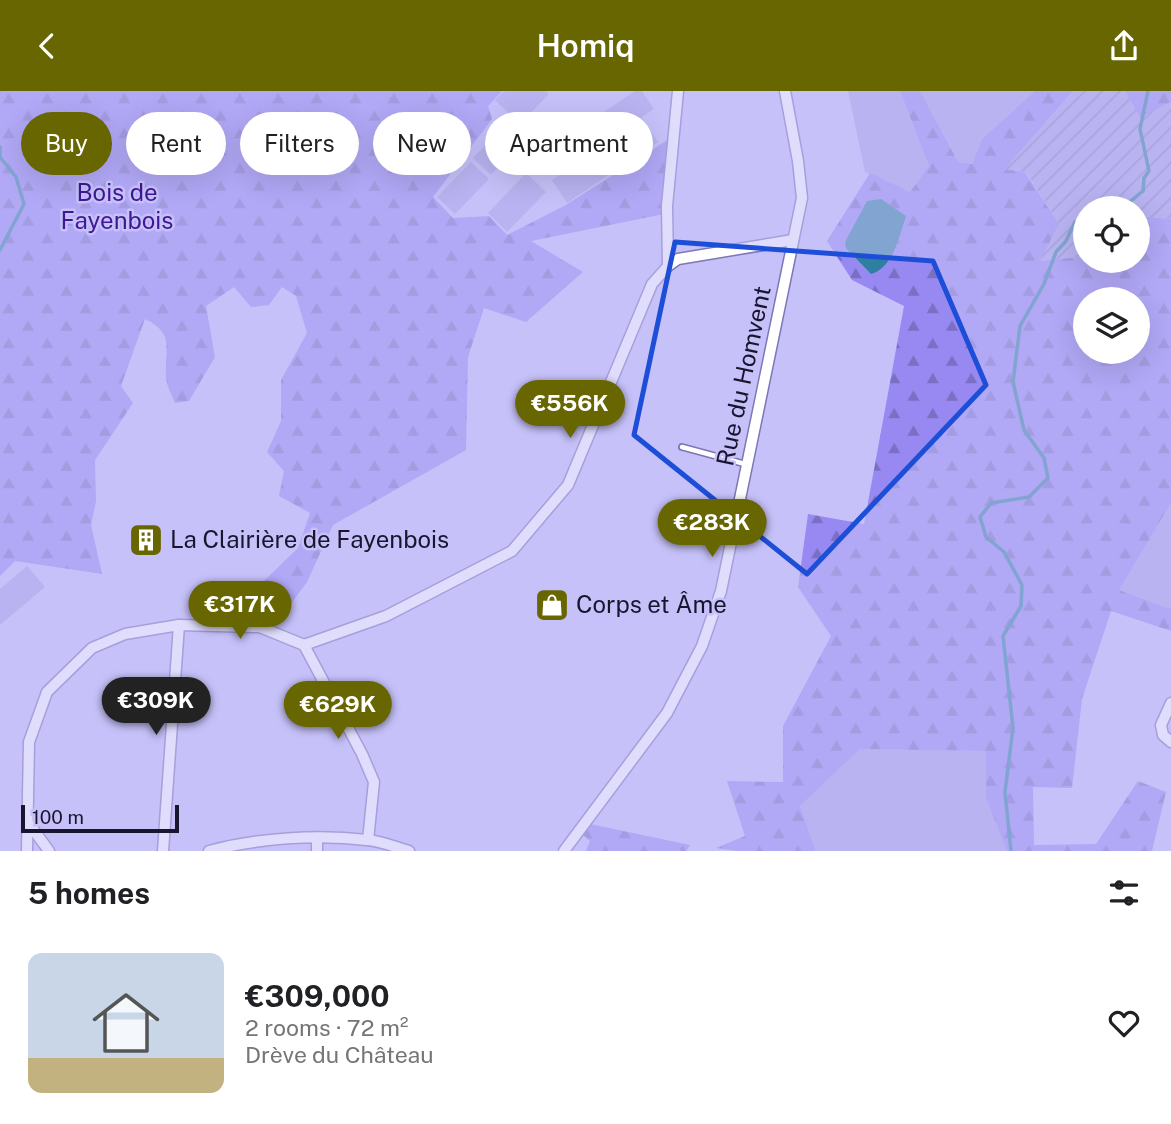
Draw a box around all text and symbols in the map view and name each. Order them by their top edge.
icon: back [28,27,66,65]
text: Homiq [536,27,635,64]
icon: share [1105,27,1143,65]
chip: Buy [21,112,112,175]
chip: Rent [126,112,226,175]
chip: Filters [240,112,359,175]
chip: New [373,112,471,175]
chip: Apartment [485,112,653,175]
park label: Bois de Fayenbois [61,178,173,234]
map controls [1073,196,1150,364]
button: locate [1073,196,1150,273]
street label: Rue du Homvent [710,283,776,468]
button: layers [1073,287,1150,364]
pin: €556K [521,381,619,440]
text: €556K [531,389,609,416]
pin: €283K [663,499,761,559]
text: €283K [674,508,750,535]
building icon: La Clairière de Fayenbois [127,521,165,559]
place label: La Clairière de Fayenbois [170,525,449,553]
pin: €317K [191,581,289,641]
shop icon: Corps et Âme [533,586,571,624]
text: €317K [204,590,276,617]
place label: Corps et Âme [576,590,727,618]
pin: €309K [107,677,205,737]
pin: €629K [289,681,387,741]
text: €309K [118,686,194,713]
text: €629K [300,690,376,717]
scale bar [21,802,178,834]
text: 100 m [32,806,84,828]
icon: filters [1105,874,1143,912]
text: 5 homes [28,875,150,911]
text: €309,000 [245,978,390,1014]
icon: home [84,981,168,1065]
icon: heart [1105,1004,1143,1042]
text: 2 rooms · 72 m² [245,1014,408,1041]
text: Drève du Château [245,1041,434,1068]

